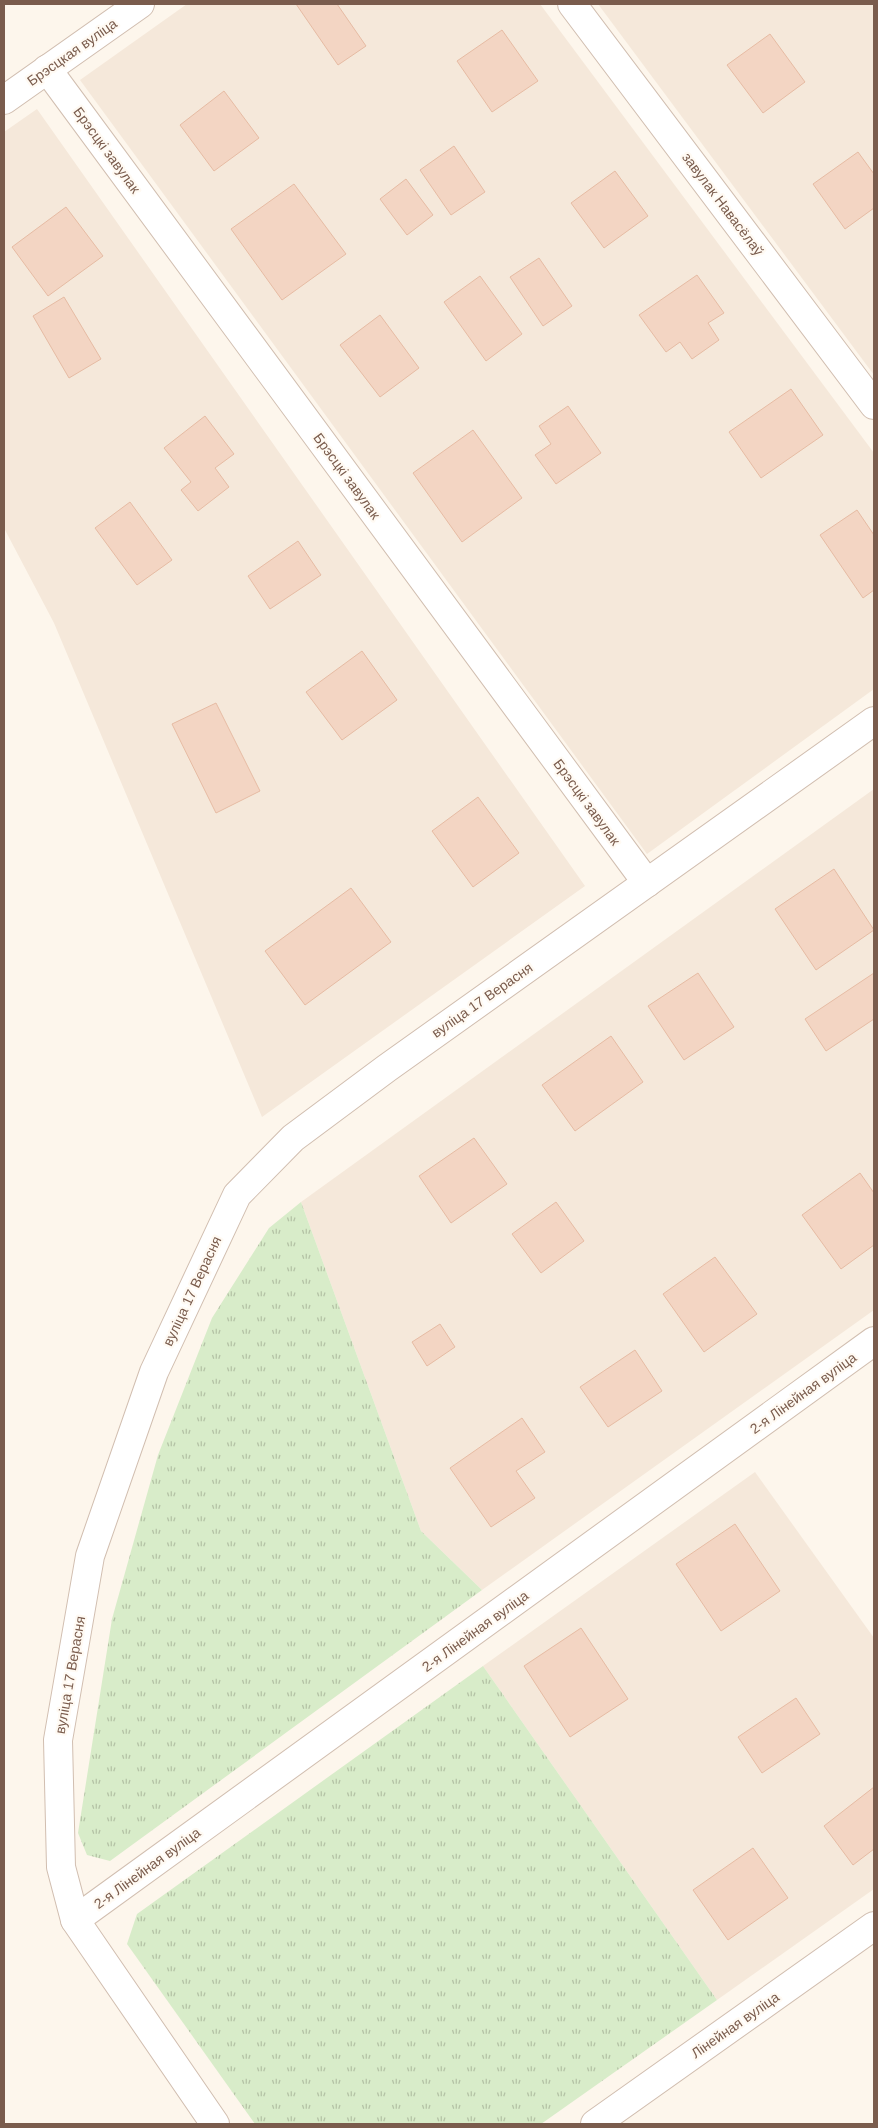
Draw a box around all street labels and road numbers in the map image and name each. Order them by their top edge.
street label: Брэсцкая вуліца [24,15,120,89]
street label: Брэсцкі завулак [70,104,144,197]
street label: завулак Навасёлаў [679,149,767,259]
street label: Брэсцкі завулак [310,430,384,523]
street label: Брэсцкі завулак [550,756,624,849]
street label: вуліца 17 Верасня [429,959,535,1041]
street label: вуліца 17 Верасня [160,1234,224,1348]
street label: 2-я Лінейная вуліца [747,1349,859,1437]
street label: 2-я Лінейная вуліца [419,1587,531,1675]
street label: вуліца 17 Верасня [52,1615,88,1735]
street label: 2-я Лінейная вуліца [91,1824,203,1912]
street label: Лінейная вуліца [688,1989,782,2061]

